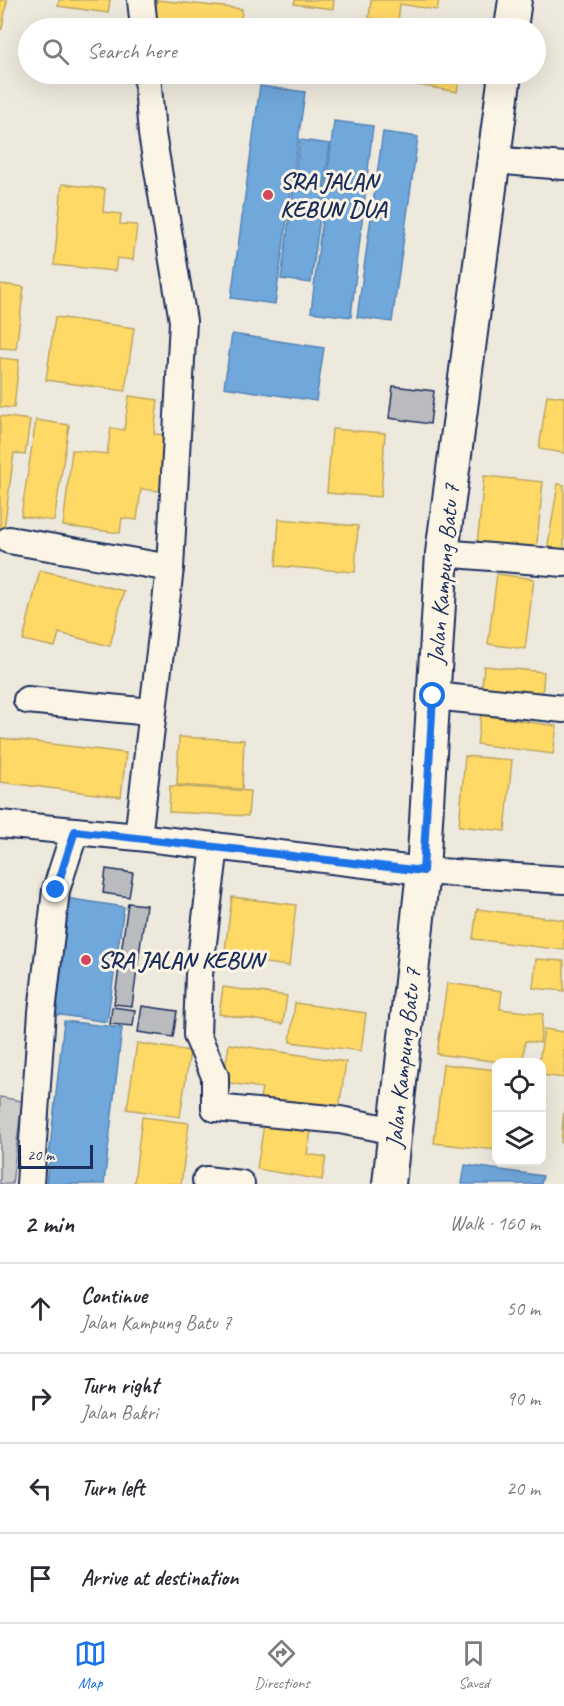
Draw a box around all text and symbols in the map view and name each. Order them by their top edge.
search box [18,18,546,84]
icon: search [39,35,72,68]
text: Search here [87,37,177,65]
place label: SRA JALAN KEBUN DUA [280,166,388,224]
marker: SRA JALAN KEBUN DUA [261,188,275,202]
street label: Jalan Kampung Batu 7 [420,482,466,666]
route start [419,682,445,708]
route end [42,876,68,902]
place label: SRA JALAN KEBUN [98,945,268,975]
marker: SRA JALAN KEBUN [79,953,93,967]
street label: Jalan Kampung Batu 7 [379,965,427,1150]
map controls [492,1058,546,1166]
button: locate [492,1058,546,1112]
button: layers [492,1112,546,1166]
scale bar [18,1142,93,1170]
text: 20 m [27,1145,54,1165]
text: 2 min [24,1207,74,1240]
text: Walk · 160 m [450,1211,540,1236]
text: Continue [81,1282,147,1310]
icon: ahead [24,1292,57,1325]
text: 50 m [506,1296,540,1321]
text: Jalan Kampung Batu 7 [81,1310,232,1335]
text: Turn right [81,1372,158,1400]
icon: right [24,1382,57,1415]
text: 90 m [506,1386,540,1411]
text: Jalan Bakri [81,1400,158,1425]
icon: left [24,1472,57,1505]
text: Turn left [81,1474,145,1502]
text: 20 m [506,1476,540,1501]
icon: arrive [24,1562,57,1595]
text: Arrive at destination [81,1564,238,1592]
tab: Map [74,1637,107,1693]
tab: Directions [254,1637,310,1693]
tab: Saved [457,1637,490,1693]

